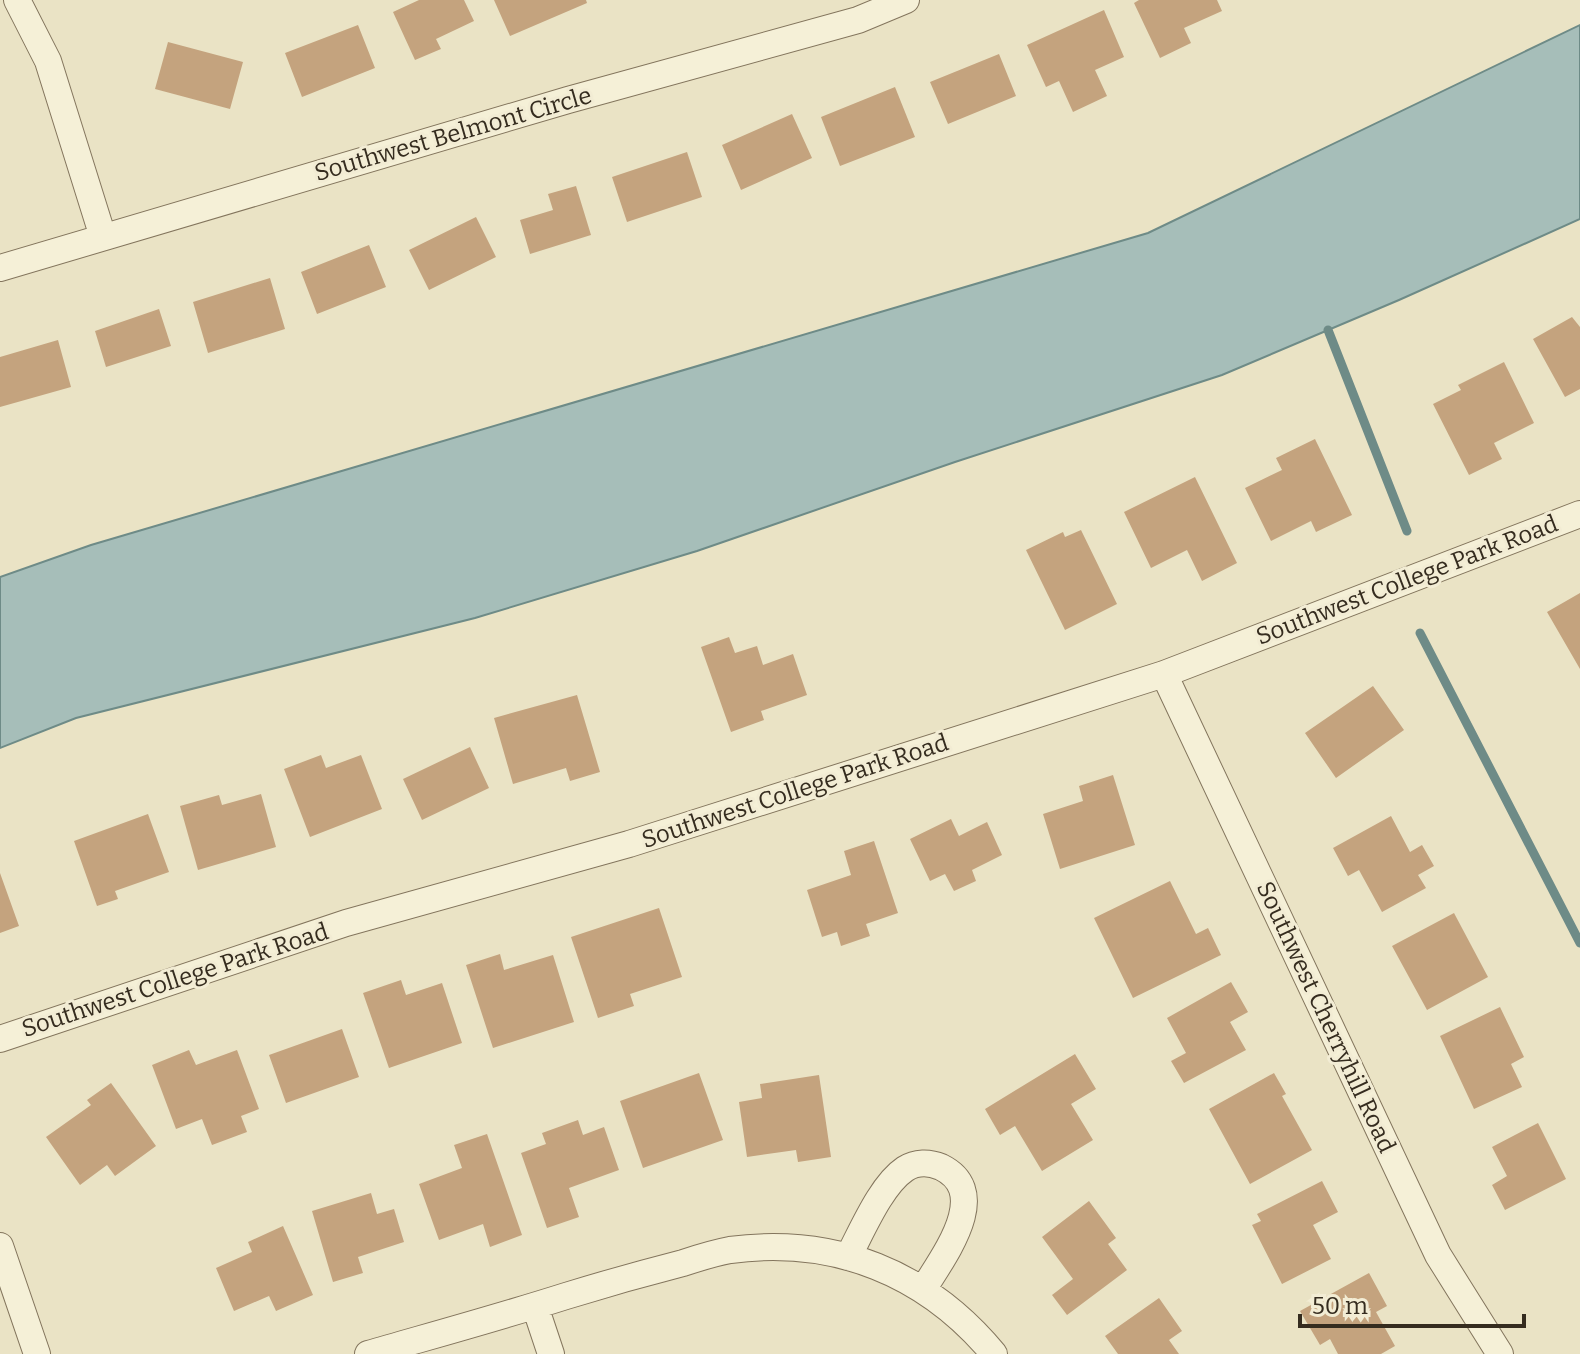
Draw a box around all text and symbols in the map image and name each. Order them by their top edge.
street label: Southwest Belmont Circle [311,81,595,187]
street label: Southwest College Park Road [1252,509,1562,651]
street label: Southwest College Park Road [638,728,952,854]
street label: Southwest Cherryhill Road [1251,877,1401,1157]
street label: Southwest College Park Road [18,917,332,1043]
scale bar [1300,1278,1524,1328]
text: 50 m [1312,1292,1368,1320]

